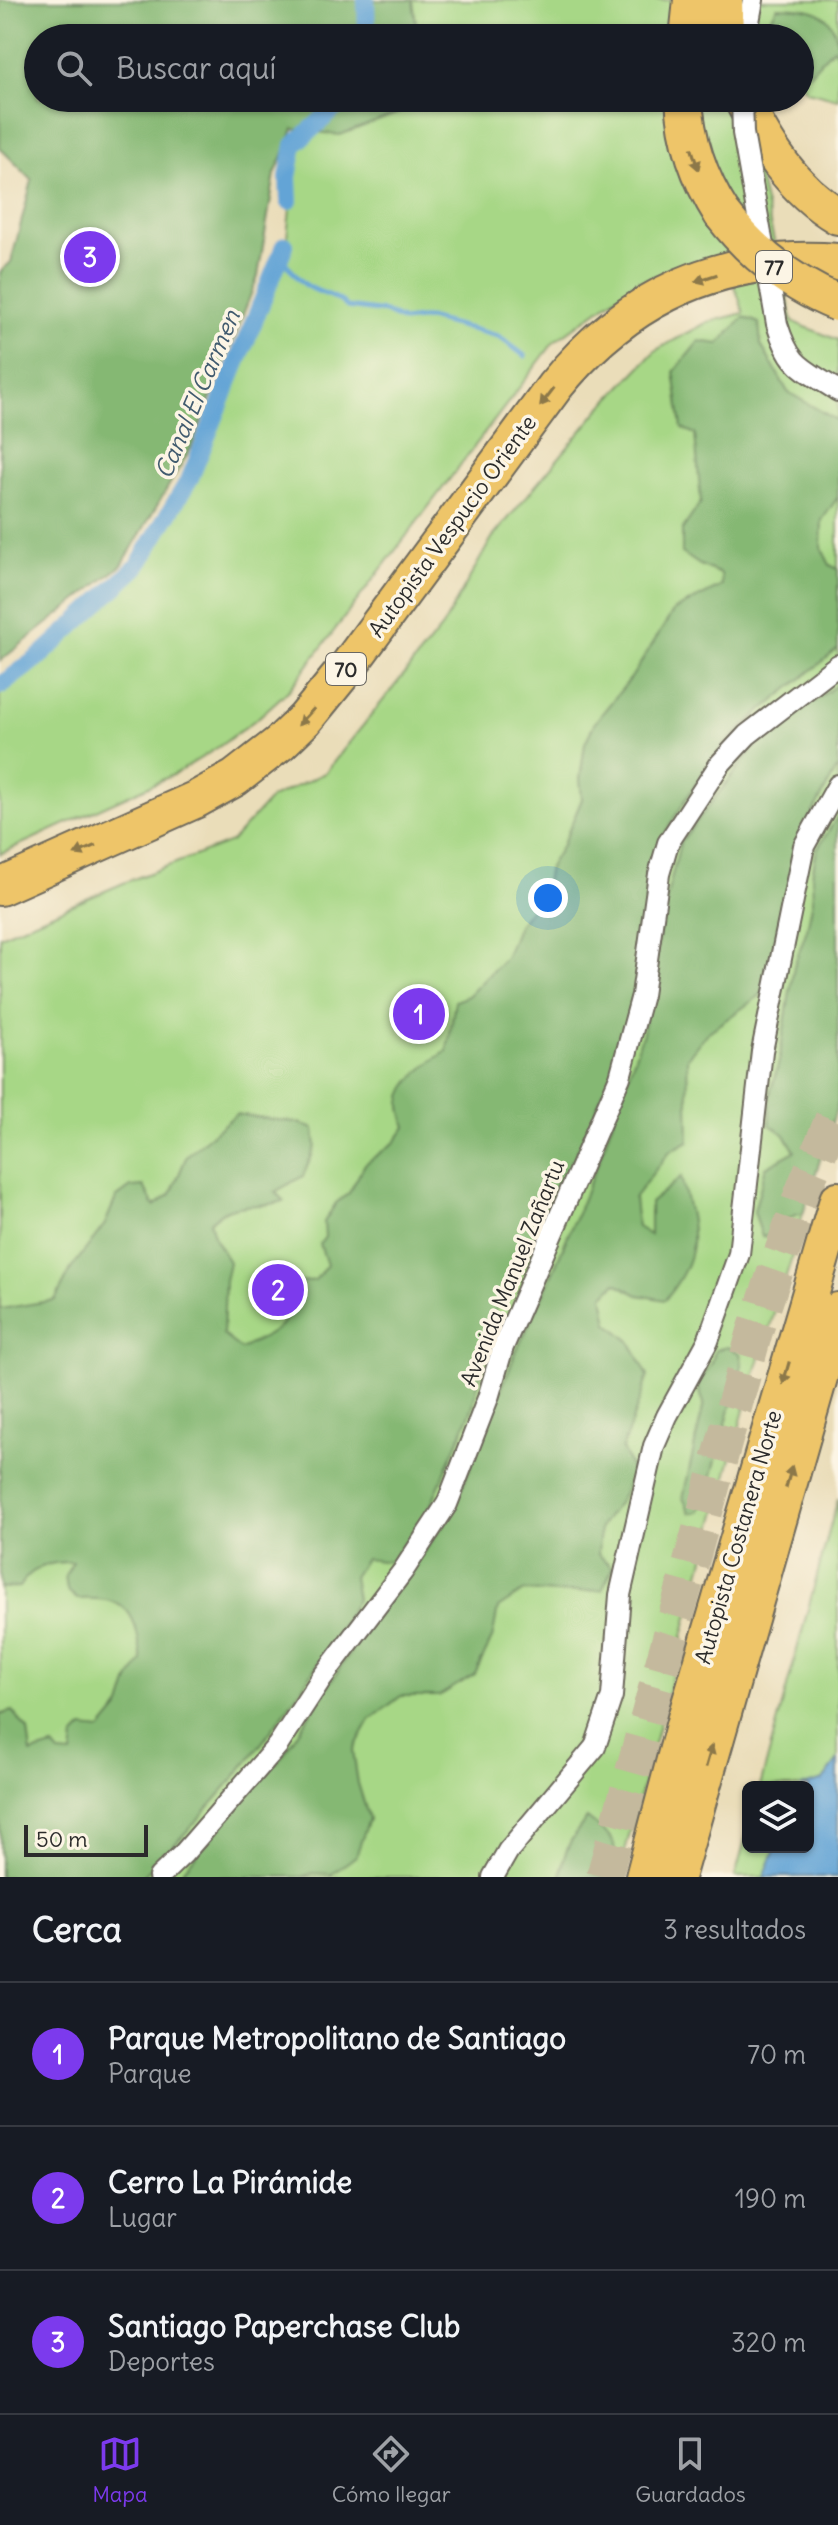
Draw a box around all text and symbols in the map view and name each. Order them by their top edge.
search box [24,24,814,112]
icon: search [52,46,96,90]
text: Buscar aquí [116,49,276,87]
one-way arrow [689,147,701,171]
pin: 3 [64,227,116,287]
road number: 77 [756,251,792,283]
one-way arrow [694,272,718,284]
water label: Canal El Carmen [148,304,246,483]
one-way arrow [539,387,555,408]
street label: Autopista Vespucio Oriente [362,410,542,642]
road number: 70 [326,653,366,685]
one-way arrow [298,707,316,726]
one-way arrow [74,843,97,856]
your location [528,878,568,918]
pin: 1 [393,984,445,1044]
street label: Avenida Manuel Zañartu [454,1156,570,1390]
pin: 2 [252,1260,304,1320]
one-way arrow [779,1362,792,1386]
street label: Autopista Costanera Norte [688,1407,788,1667]
one-way arrow [783,1464,796,1488]
one-way arrow [703,1744,716,1768]
map controls [742,1781,814,1853]
button: layers [742,1781,814,1853]
scale bar [24,1821,148,1857]
text: 50 m [36,1825,88,1853]
text: Cerca [32,1908,122,1951]
text: 3 resultados [663,1913,806,1946]
text: Parque Metropolitano de Santiago [108,2019,566,2057]
text: 1 [53,2038,63,2071]
text: 70 m [747,2038,806,2071]
text: Parque [108,2057,192,2090]
text: Cerro La Pirámide [108,2163,352,2201]
text: 2 [51,2182,65,2215]
text: 190 m [735,2182,806,2215]
text: Lugar [108,2201,177,2234]
text: Santiago Paperchase Club [108,2307,460,2345]
text: 3 [51,2326,65,2359]
text: 320 m [731,2326,806,2359]
text: Deportes [108,2345,215,2378]
tab: Mapa [92,2432,148,2508]
tab: Cómo llegar [332,2432,451,2508]
tab: Guardados [635,2432,746,2508]

